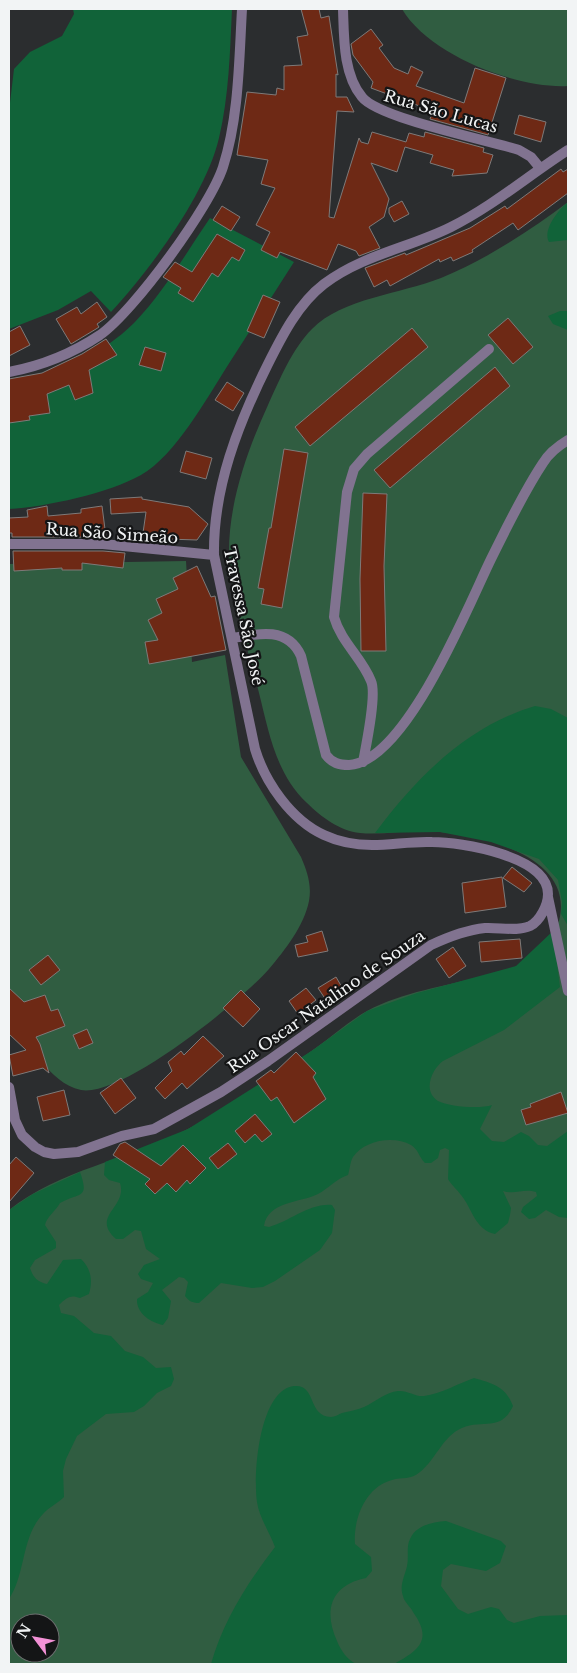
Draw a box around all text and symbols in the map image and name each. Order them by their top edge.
street label: Rua São Lucas [382,85,500,137]
street label: Rua São Simeão [45,518,179,548]
street label: Travessa São José [220,545,268,687]
street label: Rua Oscar Natalino de Souza [223,925,429,1077]
north arrow [10,1613,60,1663]
text: N [13,1621,35,1641]

